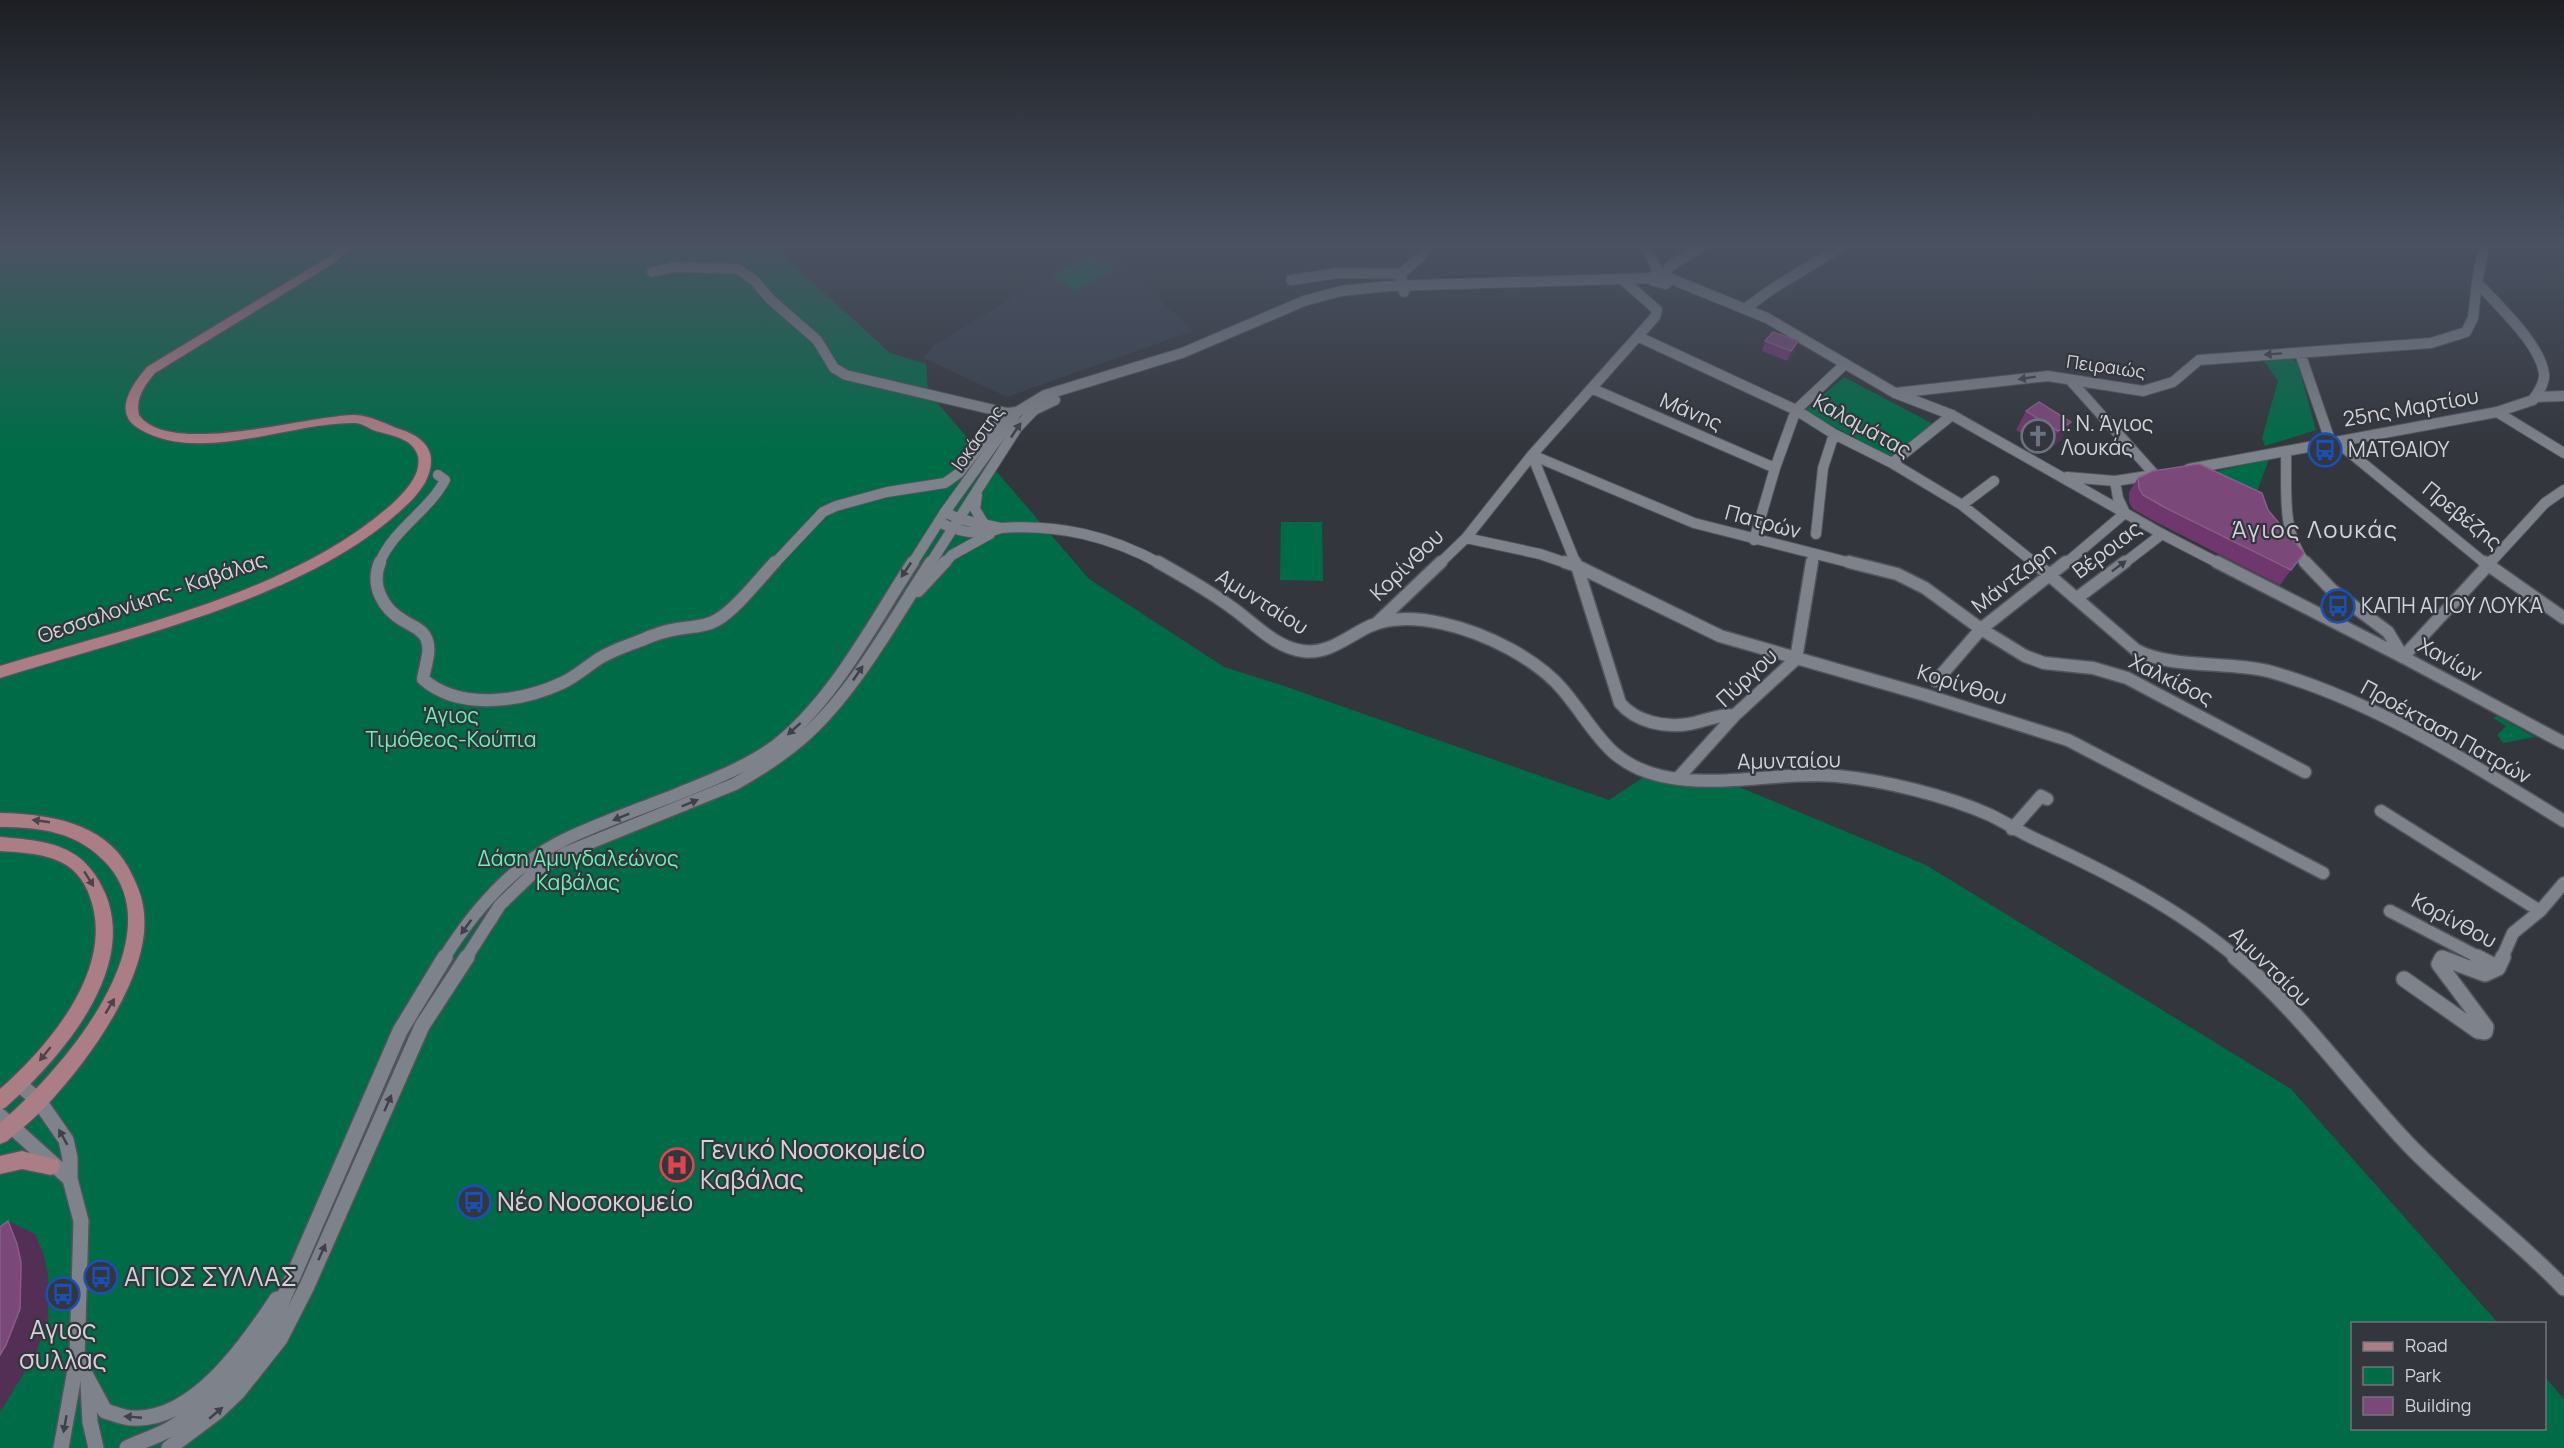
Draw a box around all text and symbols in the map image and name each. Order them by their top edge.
street label: Πειραιώς [2065,349,2147,383]
one-way arrow [2263,350,2282,359]
one-way arrow [2018,374,2037,383]
street label: 25ης Μαρτίου [2341,381,2481,433]
street label: Μάνης [1656,385,1727,437]
street label: Καλαμάτας [1808,387,1917,464]
street label: Ιοκάστης [945,400,1009,475]
place label: Ι. Ν. Άγιος Λουκάς [2061,409,2153,461]
church icon: Ι. Ν. Άγιος Λουκάς [2020,418,2056,454]
one-way arrow [1010,422,1022,438]
bus stop icon: ΜΑΤΘΑΙΟΥ [2307,432,2343,468]
place label: ΜΑΤΘΑΙΟΥ [2348,435,2450,463]
street label: Πρεβέζης [2417,475,2508,556]
street label: Πατρών [1722,498,1805,545]
district label: Άγιος Λουκάς [2232,512,2398,545]
street label: Βέροιας [2066,514,2147,584]
street label: Κορίνθου [1363,522,1449,606]
street label: Μάντζαρη [1966,536,2061,619]
street label: Θεσσαλονίκης - Καβάλας [34,545,270,649]
one-way arrow [2111,560,2127,572]
one-way arrow [900,562,912,578]
street label: Αμυνταίου [1211,562,1314,640]
bus stop icon: ΚΑΠΗ ΑΓΙΟΥ ΛΟΥΚΑ [2320,588,2356,624]
place label: ΚΑΠΗ ΑΓΙΟΥ ΛΟΥΚΑ [2361,591,2543,619]
street label: Χανίων [2413,631,2488,688]
street label: Πύργου [1710,642,1783,713]
street label: Χαλκίδος [2125,647,2218,711]
street label: Κορίνθου [1914,657,2010,711]
one-way arrow [852,665,863,682]
street label: Προέκταση Πατρών [2356,673,2537,790]
park label: 'Αγιος Τιμόθεος-Κούπια [366,701,536,753]
one-way arrow [787,722,802,735]
street label: Αμυνταίου [1737,745,1841,775]
one-way arrow [681,798,699,807]
one-way arrow [612,813,630,822]
one-way arrow [32,817,51,826]
park label: Δάση Αμυγδαλεώνος Καβάλας [477,844,679,896]
one-way arrow [83,871,94,887]
street label: Κορίνθου [2407,886,2502,954]
one-way arrow [460,919,472,935]
street label: Αμυνταίου [2224,920,2318,1012]
one-way arrow [104,998,115,1014]
one-way arrow [39,1047,51,1062]
one-way arrow [383,1094,392,1111]
one-way arrow [58,1128,68,1145]
place label: Γενικό Νοσοκομείο Καβάλας [700,1131,925,1197]
hospital icon: Γενικό Νοσοκομείο Καβάλας [659,1147,695,1183]
place label: Νέο Νοσοκομείο [497,1183,693,1219]
bus stop icon: Νέο Νοσοκομείο [456,1184,492,1220]
one-way arrow [317,1242,327,1260]
place label: ΑΓΙΟΣ ΣΥΛΛΑΣ [124,1258,297,1294]
bus stop icon: ΑΓΙΟΣ ΣΥΛΛΑΣ [83,1259,119,1295]
bus stop icon: Αγιος συλλας [45,1276,81,1312]
place label: Αγιος συλλας [19,1311,107,1377]
legend [2351,1322,2546,1430]
text: Road [2405,1333,2448,1357]
text: Park [2405,1363,2442,1387]
text: Building [2405,1393,2471,1417]
one-way arrow [208,1407,223,1420]
one-way arrow [123,1412,142,1422]
one-way arrow [60,1415,69,1434]

